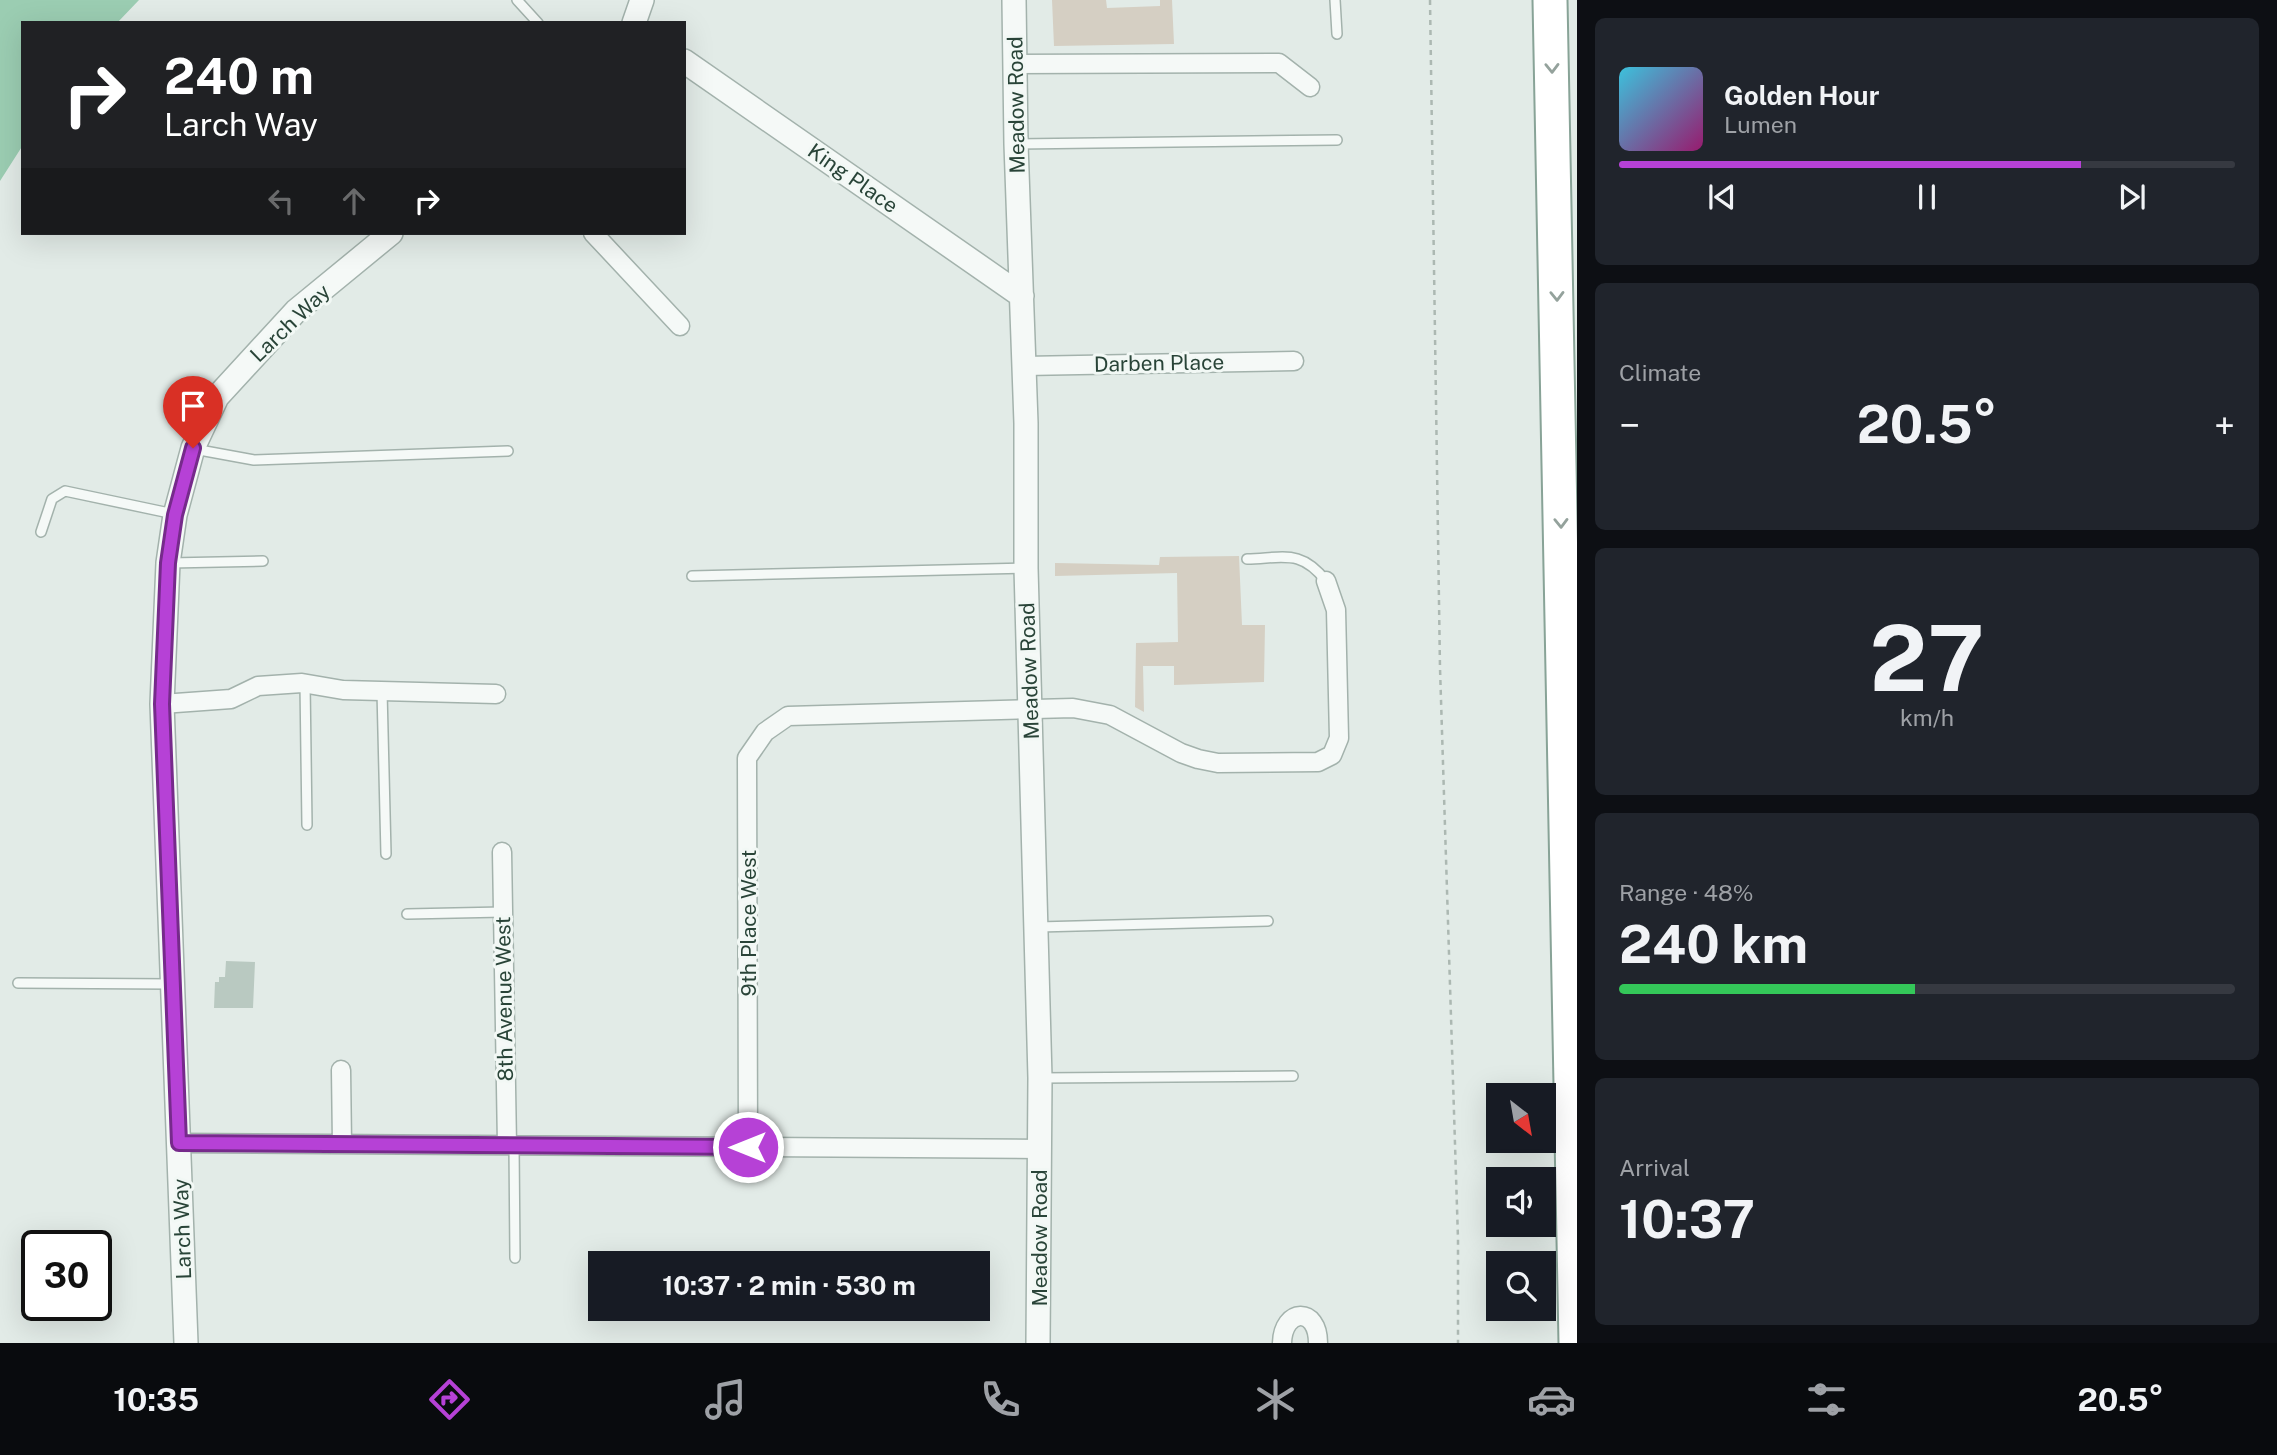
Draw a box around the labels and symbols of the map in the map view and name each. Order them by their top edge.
street label: Meadow Road [1002,36,1030,174]
one-way arrow [1544,63,1560,74]
street label: King Place [803,138,903,218]
street label: Larch Way [245,279,335,367]
one-way arrow [1549,291,1565,301]
street label: Darben Place [1094,349,1224,377]
pin [163,376,223,448]
one-way arrow [1553,518,1569,529]
street label: Meadow Road [1014,602,1044,740]
street label: 9th Place West [736,850,761,996]
street label: 8th Avenue West [490,916,518,1082]
north arrow [1486,1083,1556,1153]
position arrow [711,1110,785,1184]
street label: Meadow Road [1027,1169,1052,1307]
street label: Larch Way [168,1178,196,1280]
speed limit sign: 30 [21,1230,112,1321]

